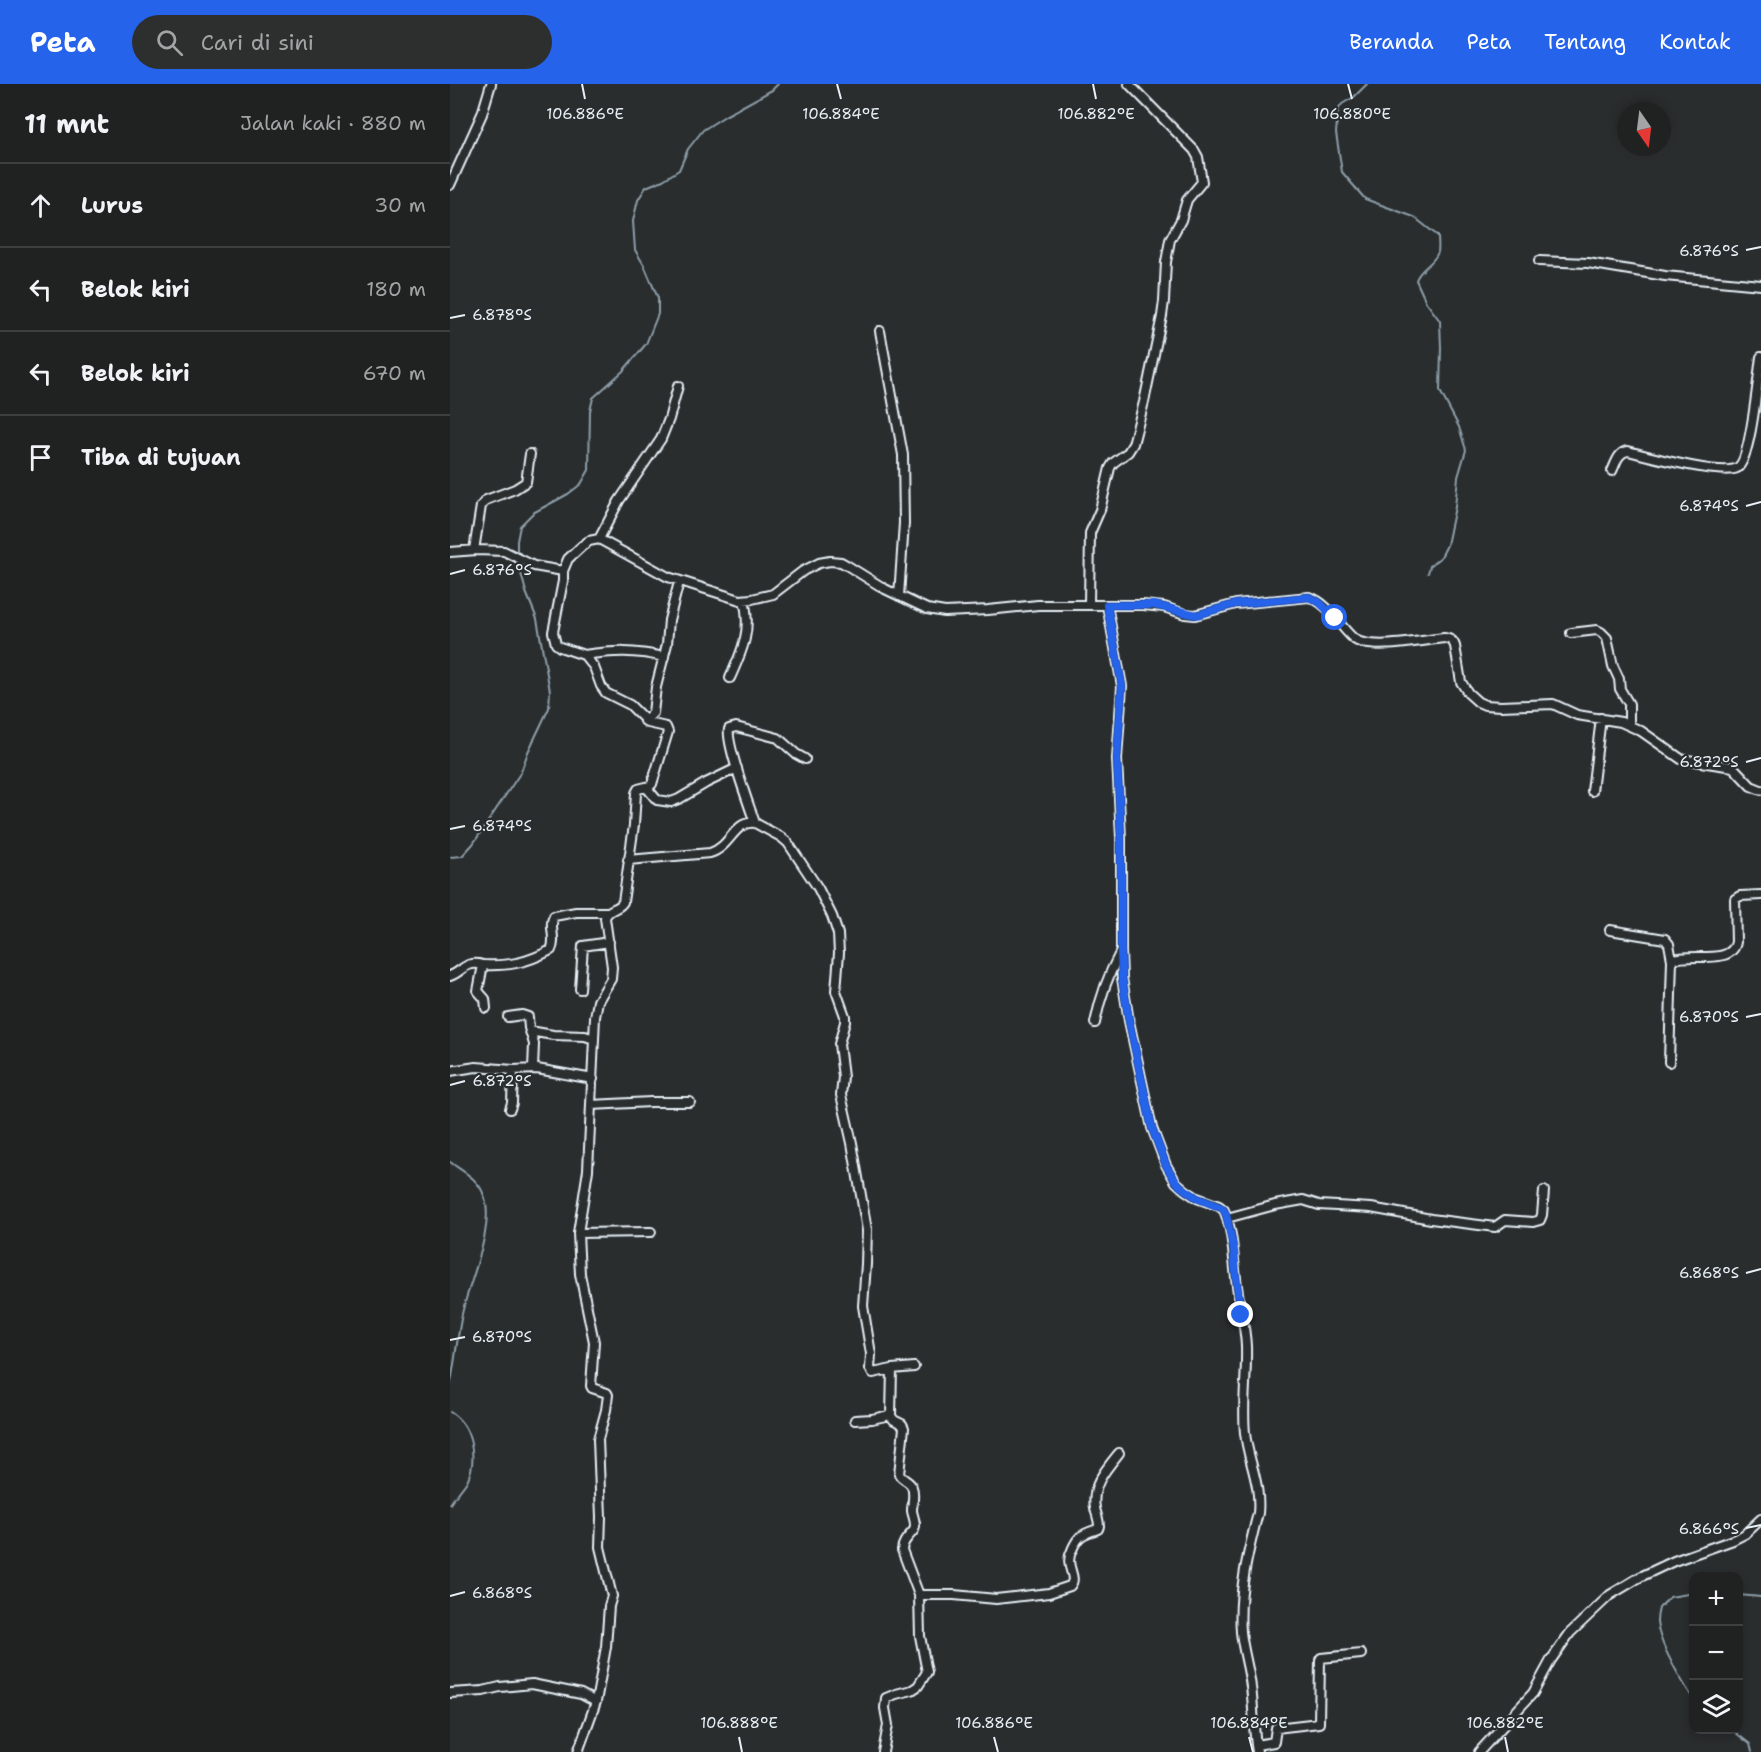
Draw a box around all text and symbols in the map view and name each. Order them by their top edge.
search box [132,15,552,69]
text: Peta [30,23,96,61]
icon: search [153,26,186,59]
text: Cari di sini [201,28,314,57]
text: Beranda [1349,28,1434,56]
text: Peta [1467,28,1511,56]
text: Tentang [1544,28,1626,56]
text: Kontak [1659,28,1731,56]
north arrow [1617,102,1671,156]
text: 106.886°E [546,104,624,124]
text: 106.884°E [802,104,880,124]
text: 106.882°E [1057,104,1135,124]
text: 106.880°E [1313,104,1391,124]
text: 11 mnt [24,106,109,141]
text: Jalan kaki · 880 m [240,110,426,136]
icon: ahead [24,189,57,222]
text: Lurus [81,191,143,220]
text: 30 m [374,192,426,218]
text: 6.876°S [1679,241,1739,261]
icon: left [24,273,57,306]
text: Belok kiri [81,275,190,304]
text: 180 m [366,276,426,302]
text: 6.878°S [472,305,532,325]
icon: left [24,357,57,390]
text: Belok kiri [81,359,190,388]
text: 670 m [363,360,426,386]
icon: arrive [24,441,57,474]
text: Tiba di tujuan [81,443,241,472]
text: 6.874°S [1679,496,1739,516]
text: 6.876°S [472,560,532,580]
route start [1321,604,1347,630]
text: 6.872°S [1679,752,1739,772]
text: 6.874°S [472,816,532,836]
text: 6.870°S [1679,1007,1739,1027]
text: 6.872°S [472,1071,532,1091]
text: 6.868°S [1679,1263,1739,1283]
route end [1227,1301,1253,1327]
text: 6.870°S [472,1327,532,1347]
text: 6.866°S [1679,1519,1739,1539]
map controls [1689,1572,1743,1734]
button: + [1689,1572,1743,1626]
text: 6.868°S [472,1583,532,1603]
button: − [1689,1626,1743,1680]
button: layers [1689,1680,1743,1734]
text: 106.888°E [700,1713,778,1733]
text: 106.886°E [955,1713,1033,1733]
text: 106.884°E [1210,1713,1288,1733]
text: 106.882°E [1466,1713,1544,1733]

